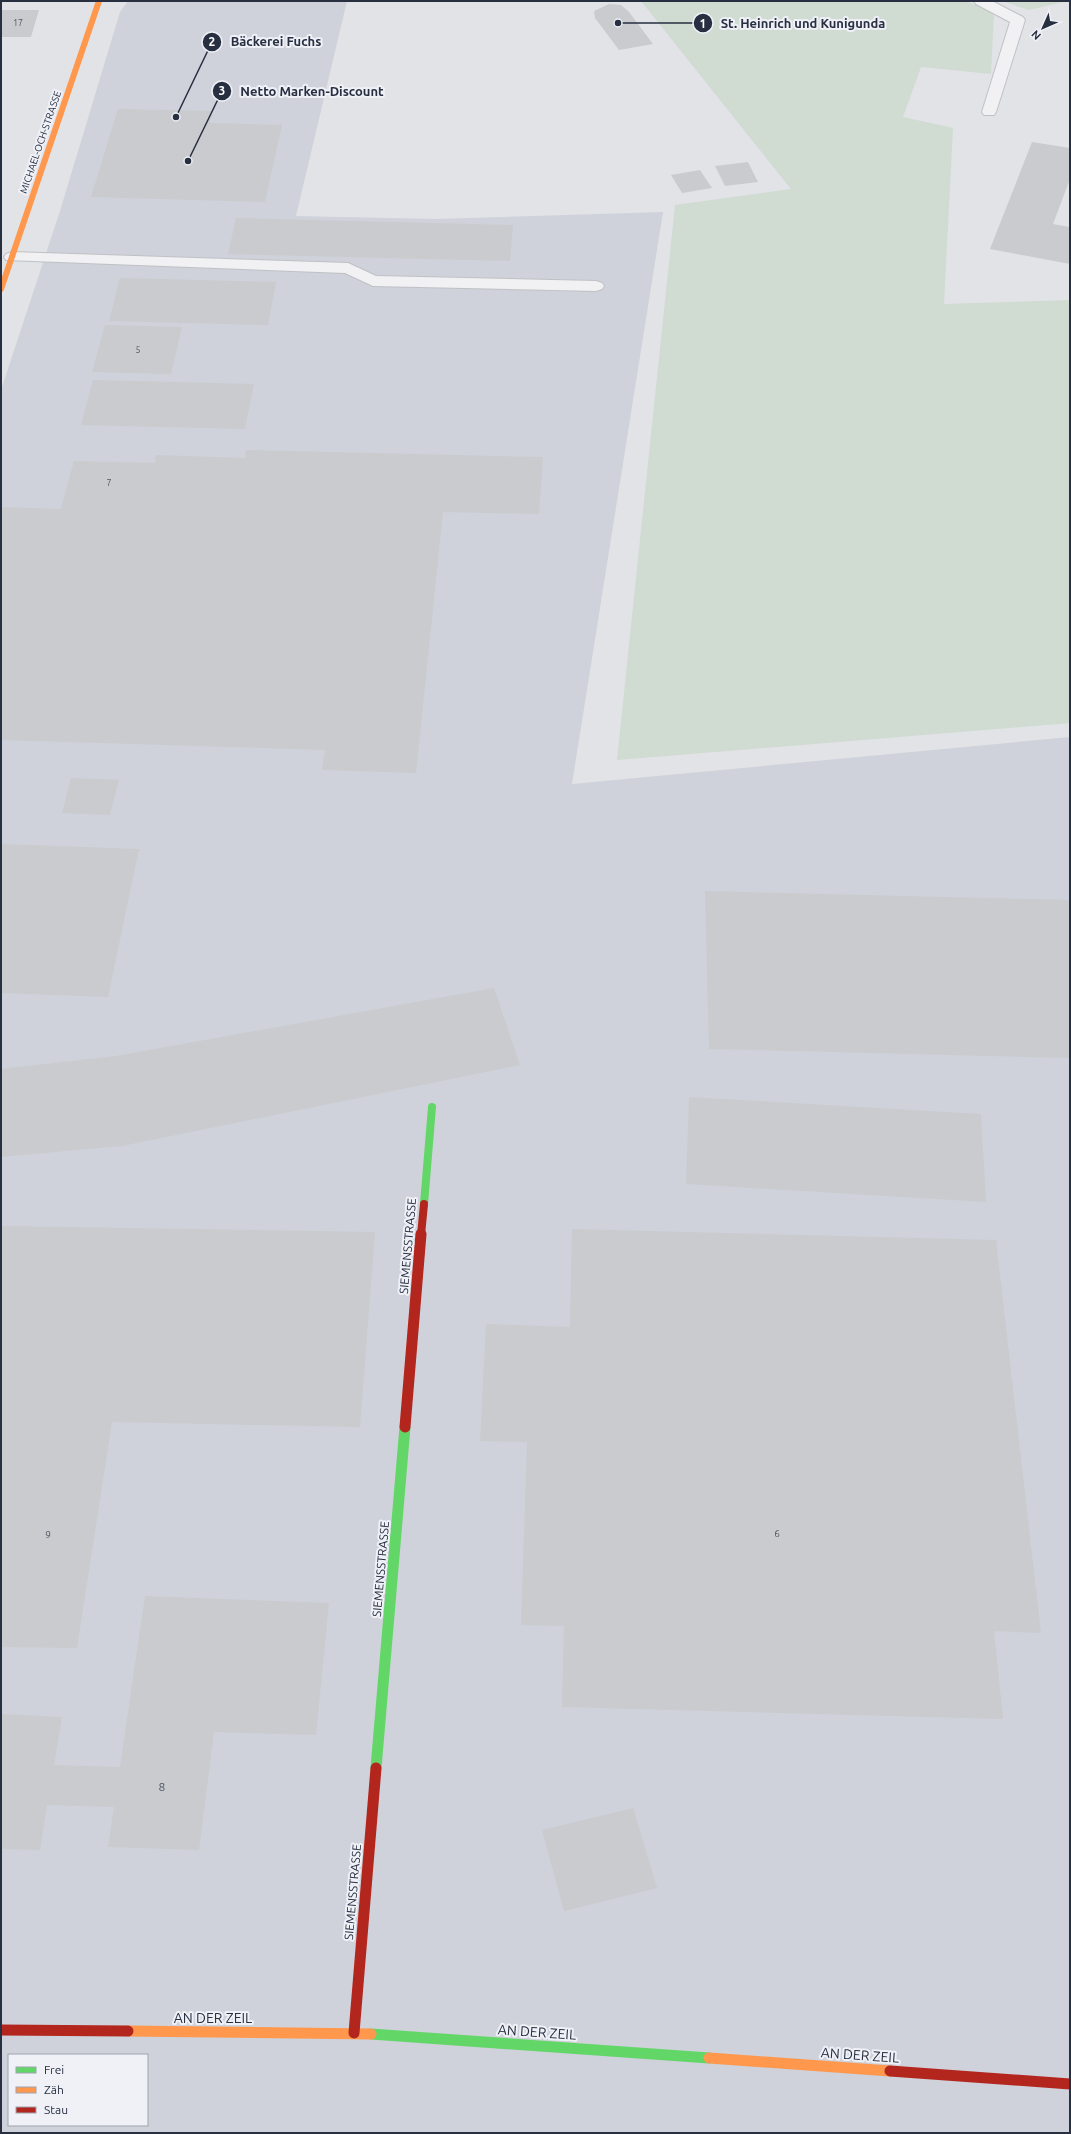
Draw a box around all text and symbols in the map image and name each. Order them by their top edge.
north arrow [1023,8,1063,48]
callout: St. Heinrich und Kunigunda [693,11,893,36]
text: St. Heinrich und Kunigunda [721,16,885,30]
text: 1 [700,17,706,30]
house number: 17 [13,18,23,28]
text: N [1029,28,1043,42]
callout: Bäckerei Fuchs [202,29,329,54]
text: Bäckerei Fuchs [231,34,321,48]
text: 2 [209,35,216,48]
callout: Netto Marken-Discount [212,79,391,104]
text: 3 [219,84,225,97]
text: Netto Marken-Discount [240,84,384,98]
street label: MICHAEL-OCH-STRASSE [18,89,63,195]
house number: 5 [135,345,141,355]
house number: 7 [106,478,112,488]
street label: SIEMENSSTRASSE [397,1197,418,1294]
street label: SIEMENSSTRASSE [370,1520,391,1617]
house number: 6 [774,1528,780,1539]
house number: 9 [45,1529,51,1540]
house number: 8 [159,1780,166,1793]
street label: SIEMENSSTRASSE [342,1843,363,1940]
street label: AN DER ZEIL [174,2010,252,2026]
street label: AN DER ZEIL [497,2021,577,2043]
street label: AN DER ZEIL [820,2044,900,2066]
legend [8,2054,148,2126]
text: Frei [44,2063,64,2076]
text: Zäh [44,2083,64,2096]
text: Stau [44,2103,68,2116]

